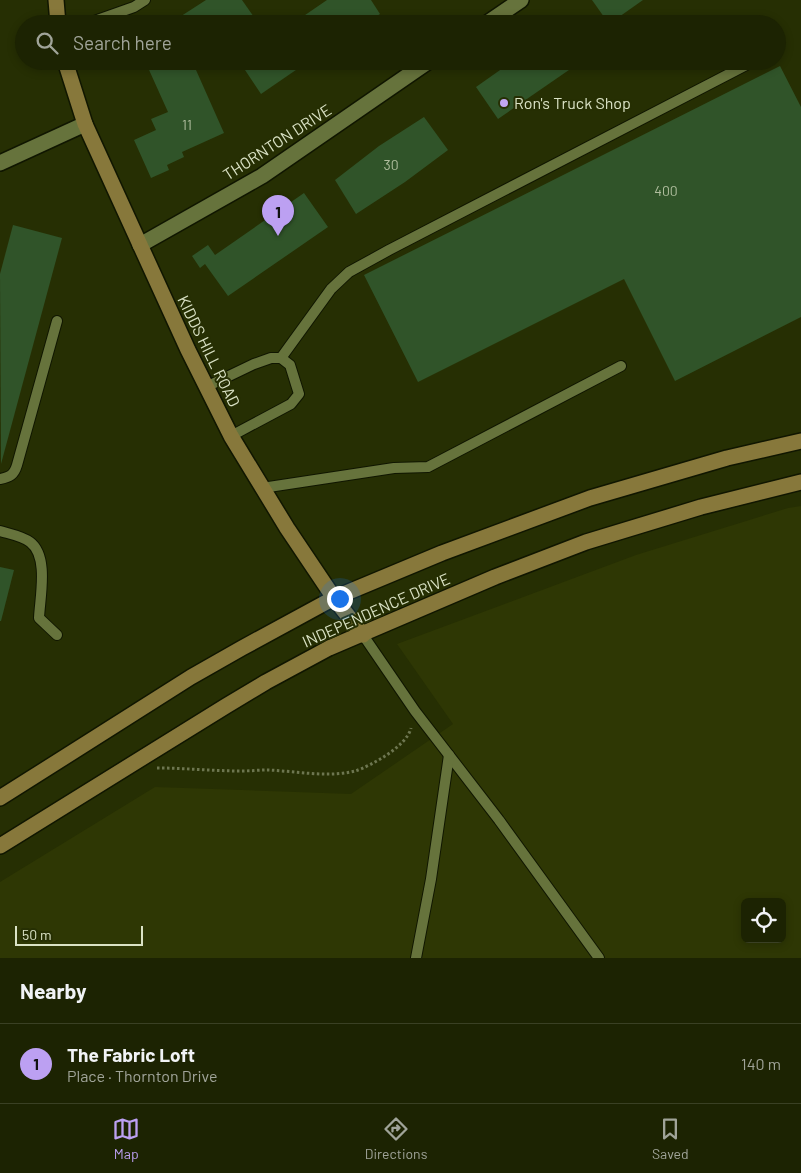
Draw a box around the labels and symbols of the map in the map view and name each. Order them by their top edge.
place label: Ron's Truck Shop [514,93,631,112]
marker: Ron's Truck Shop [498,97,510,109]
street label: THORNTON DRIVE [219,100,334,184]
house number: 11 [182,116,192,133]
house number: 30 [383,156,399,173]
house number: 400 [654,182,678,199]
pin: 1 [262,195,294,236]
street label: KIDDS HILL ROAD [174,292,245,410]
street label: INDEPENDENCE DRIVE [299,568,453,651]
your location [327,586,353,612]
scale bar [15,923,142,946]

